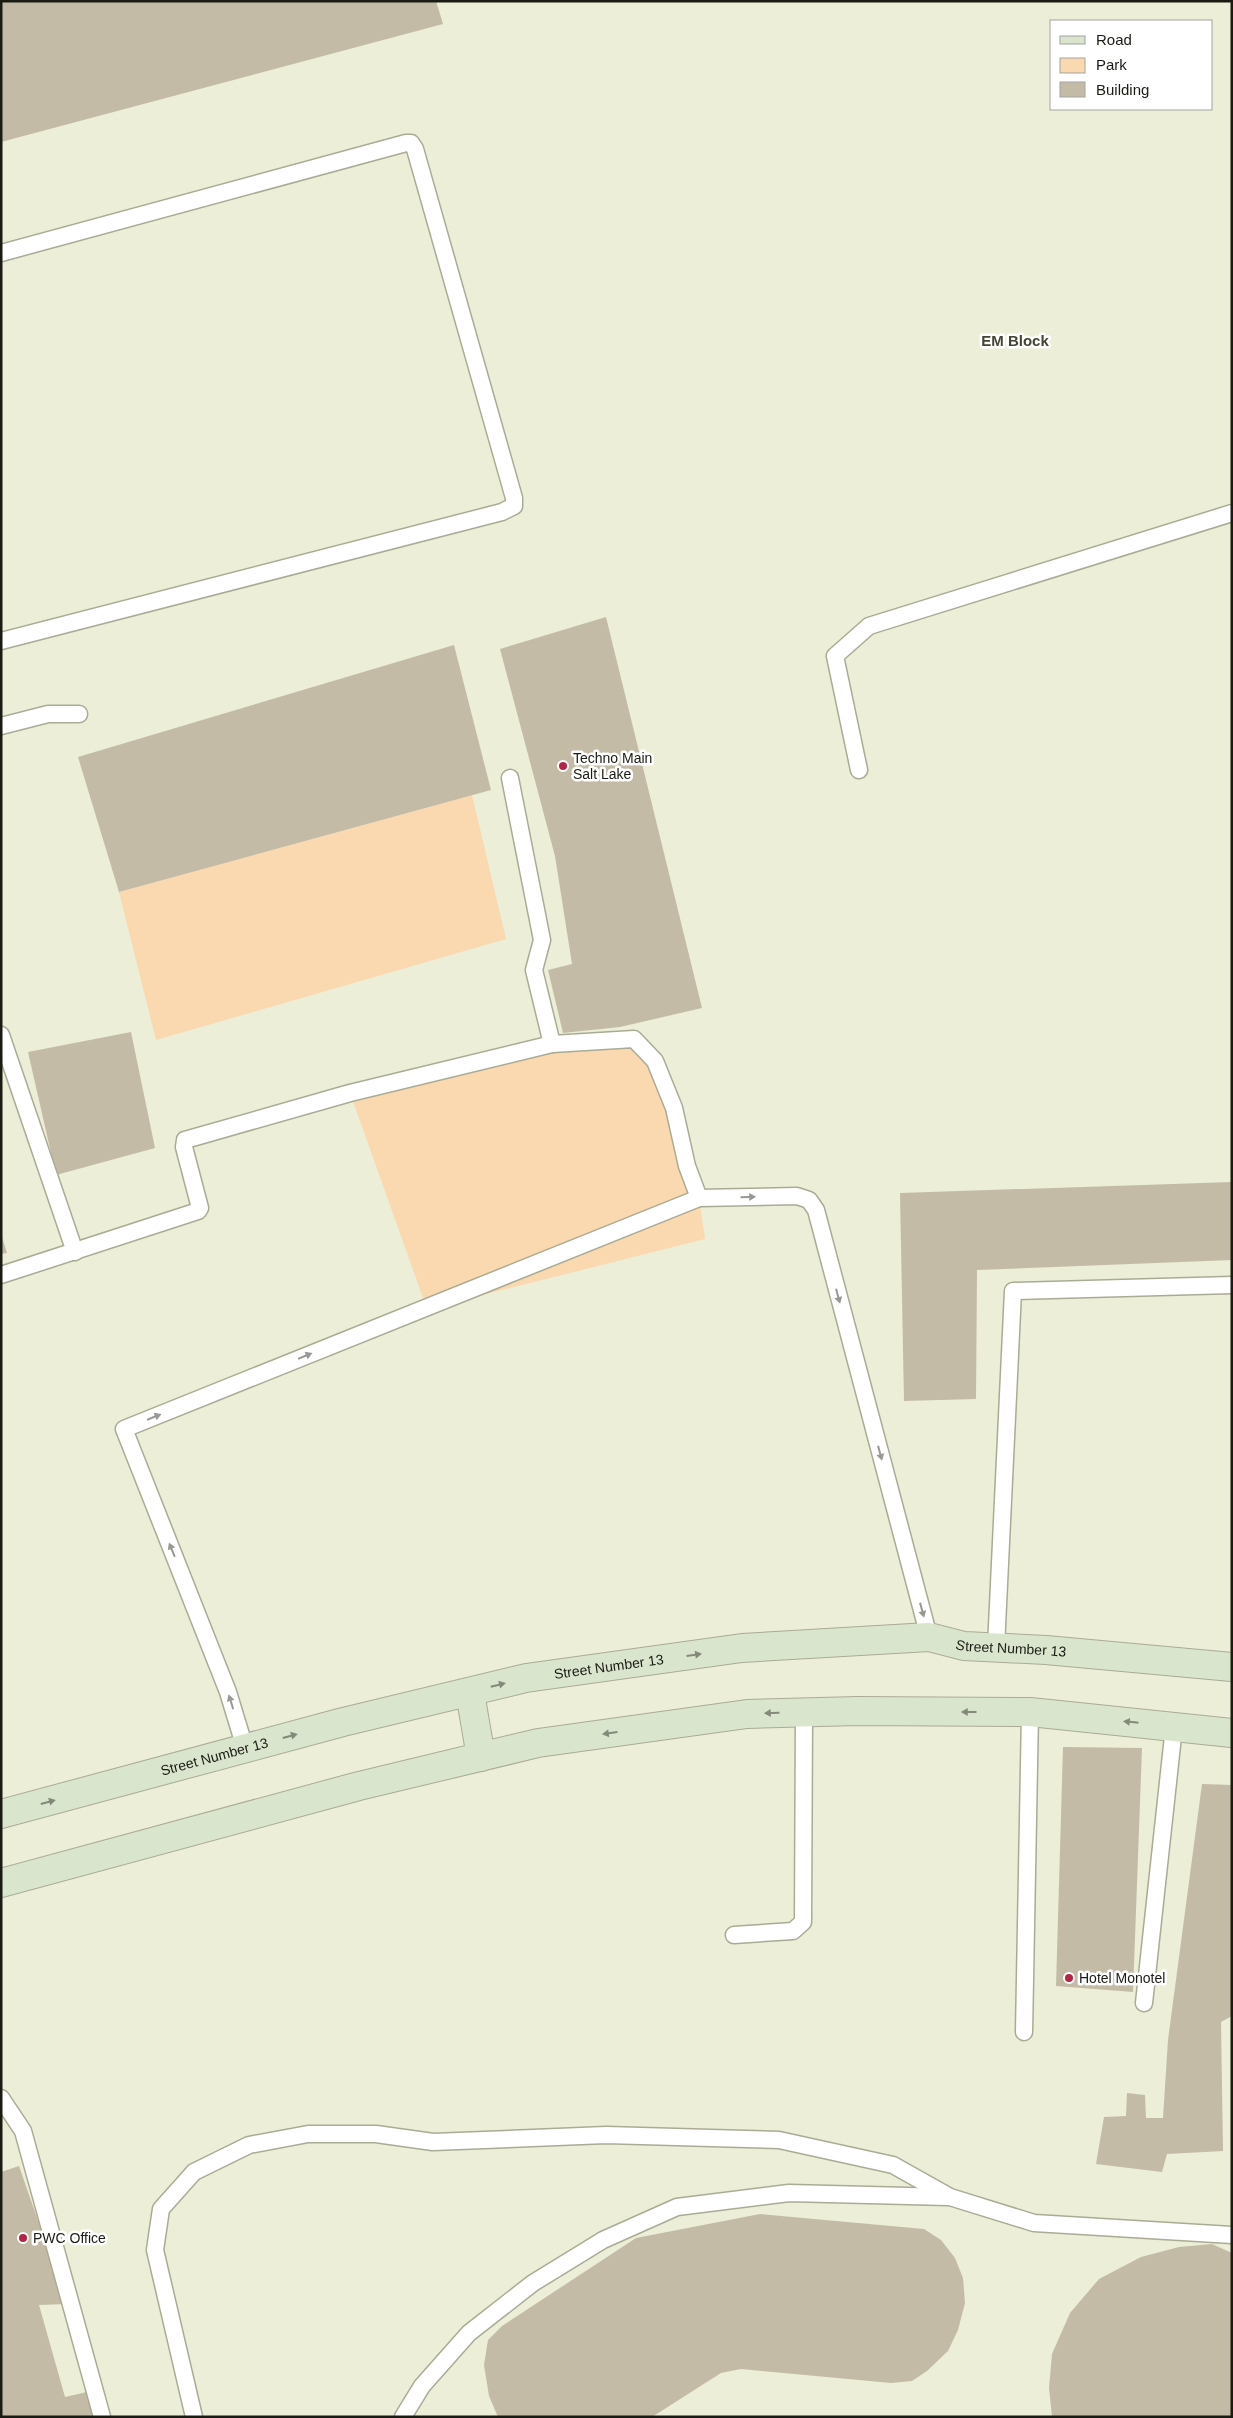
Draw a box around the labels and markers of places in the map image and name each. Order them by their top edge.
place label: Techno Main Salt Lake [573,750,652,782]
marker: Techno Main Salt Lake [557,760,569,772]
place label: Hotel Monotel [1079,1970,1165,1986]
marker: Hotel Monotel [1063,1972,1075,1984]
place label: PWC Office [33,2230,106,2246]
marker: PWC Office [17,2232,29,2244]

